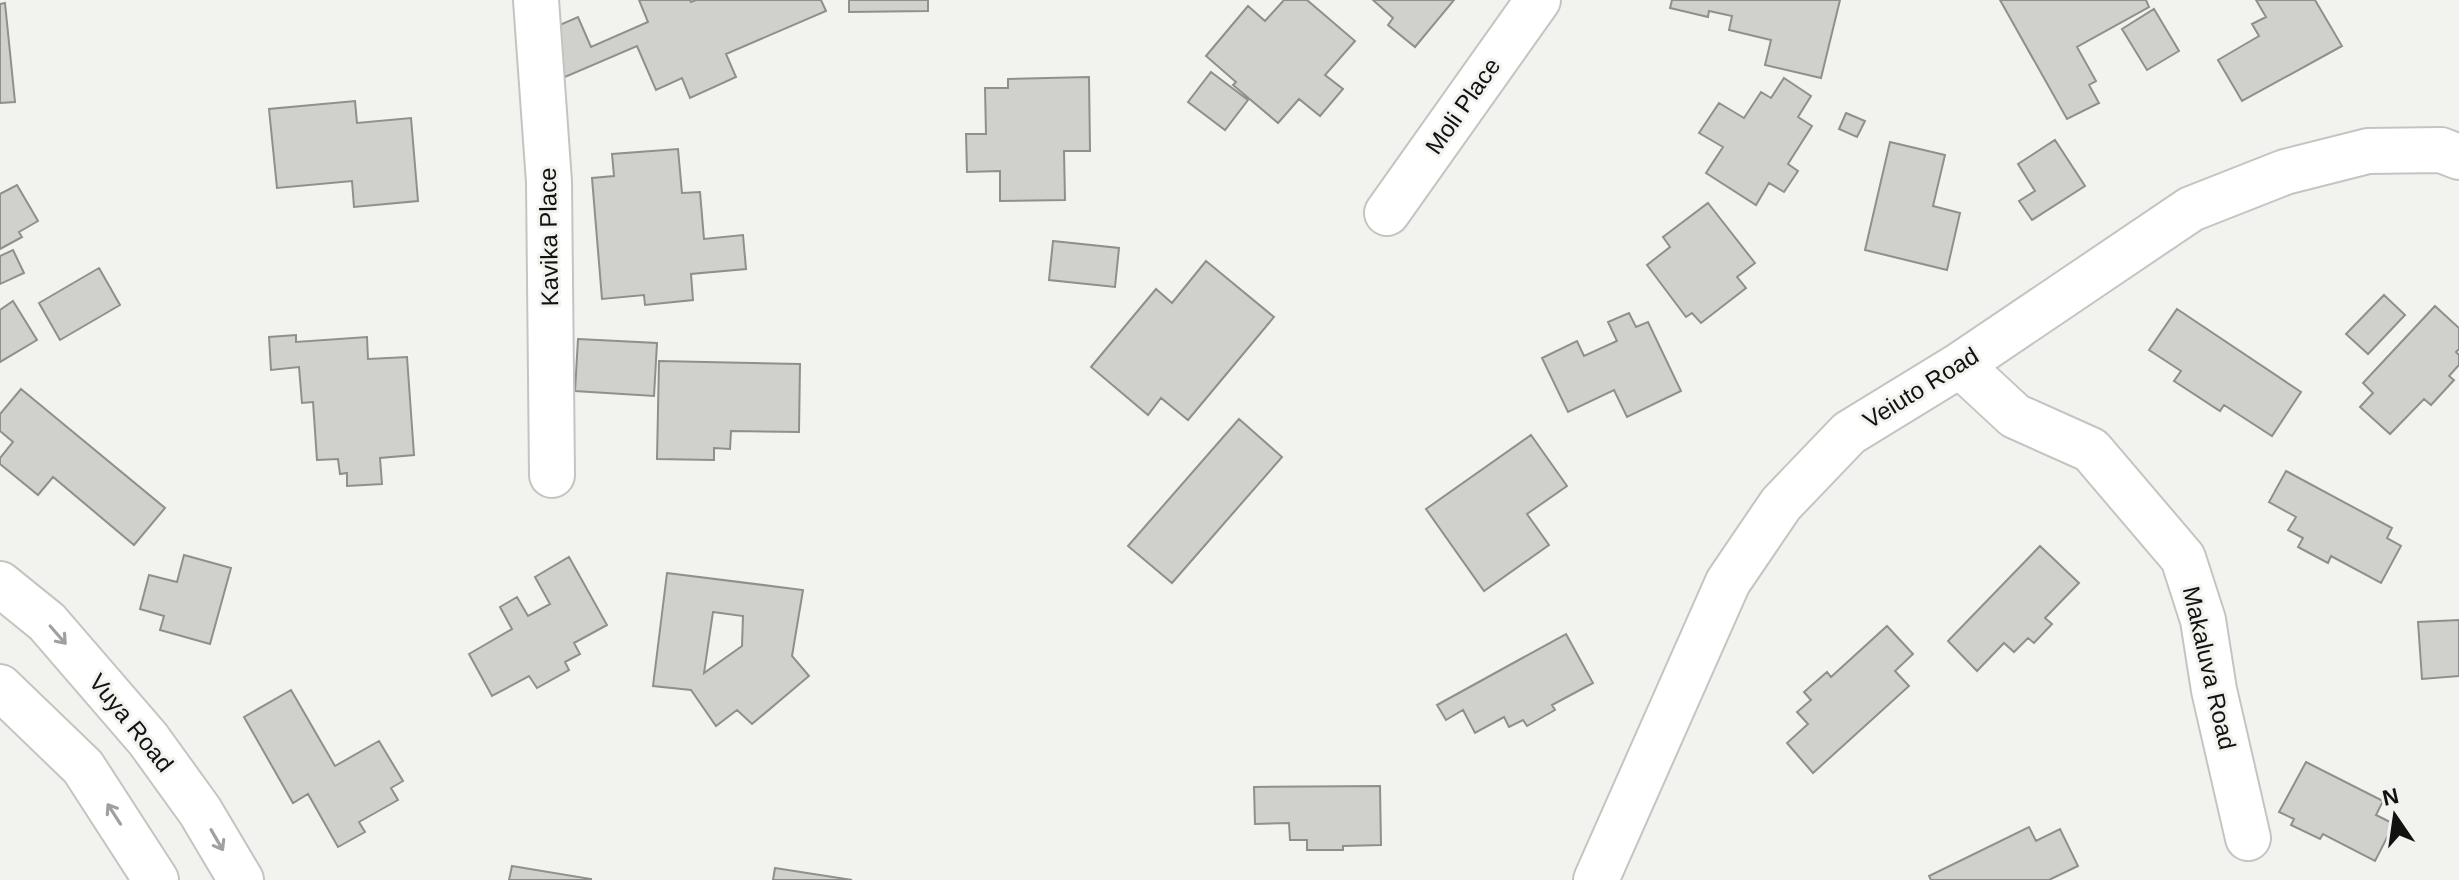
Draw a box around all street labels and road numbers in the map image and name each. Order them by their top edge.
street label: Moli Place [1420,53,1505,159]
street label: Kavika Place [534,167,563,307]
street label: Veiuto Road [1858,341,1983,434]
street label: Makaluva Road [2178,584,2241,752]
street label: Vuya Road [84,668,179,777]

